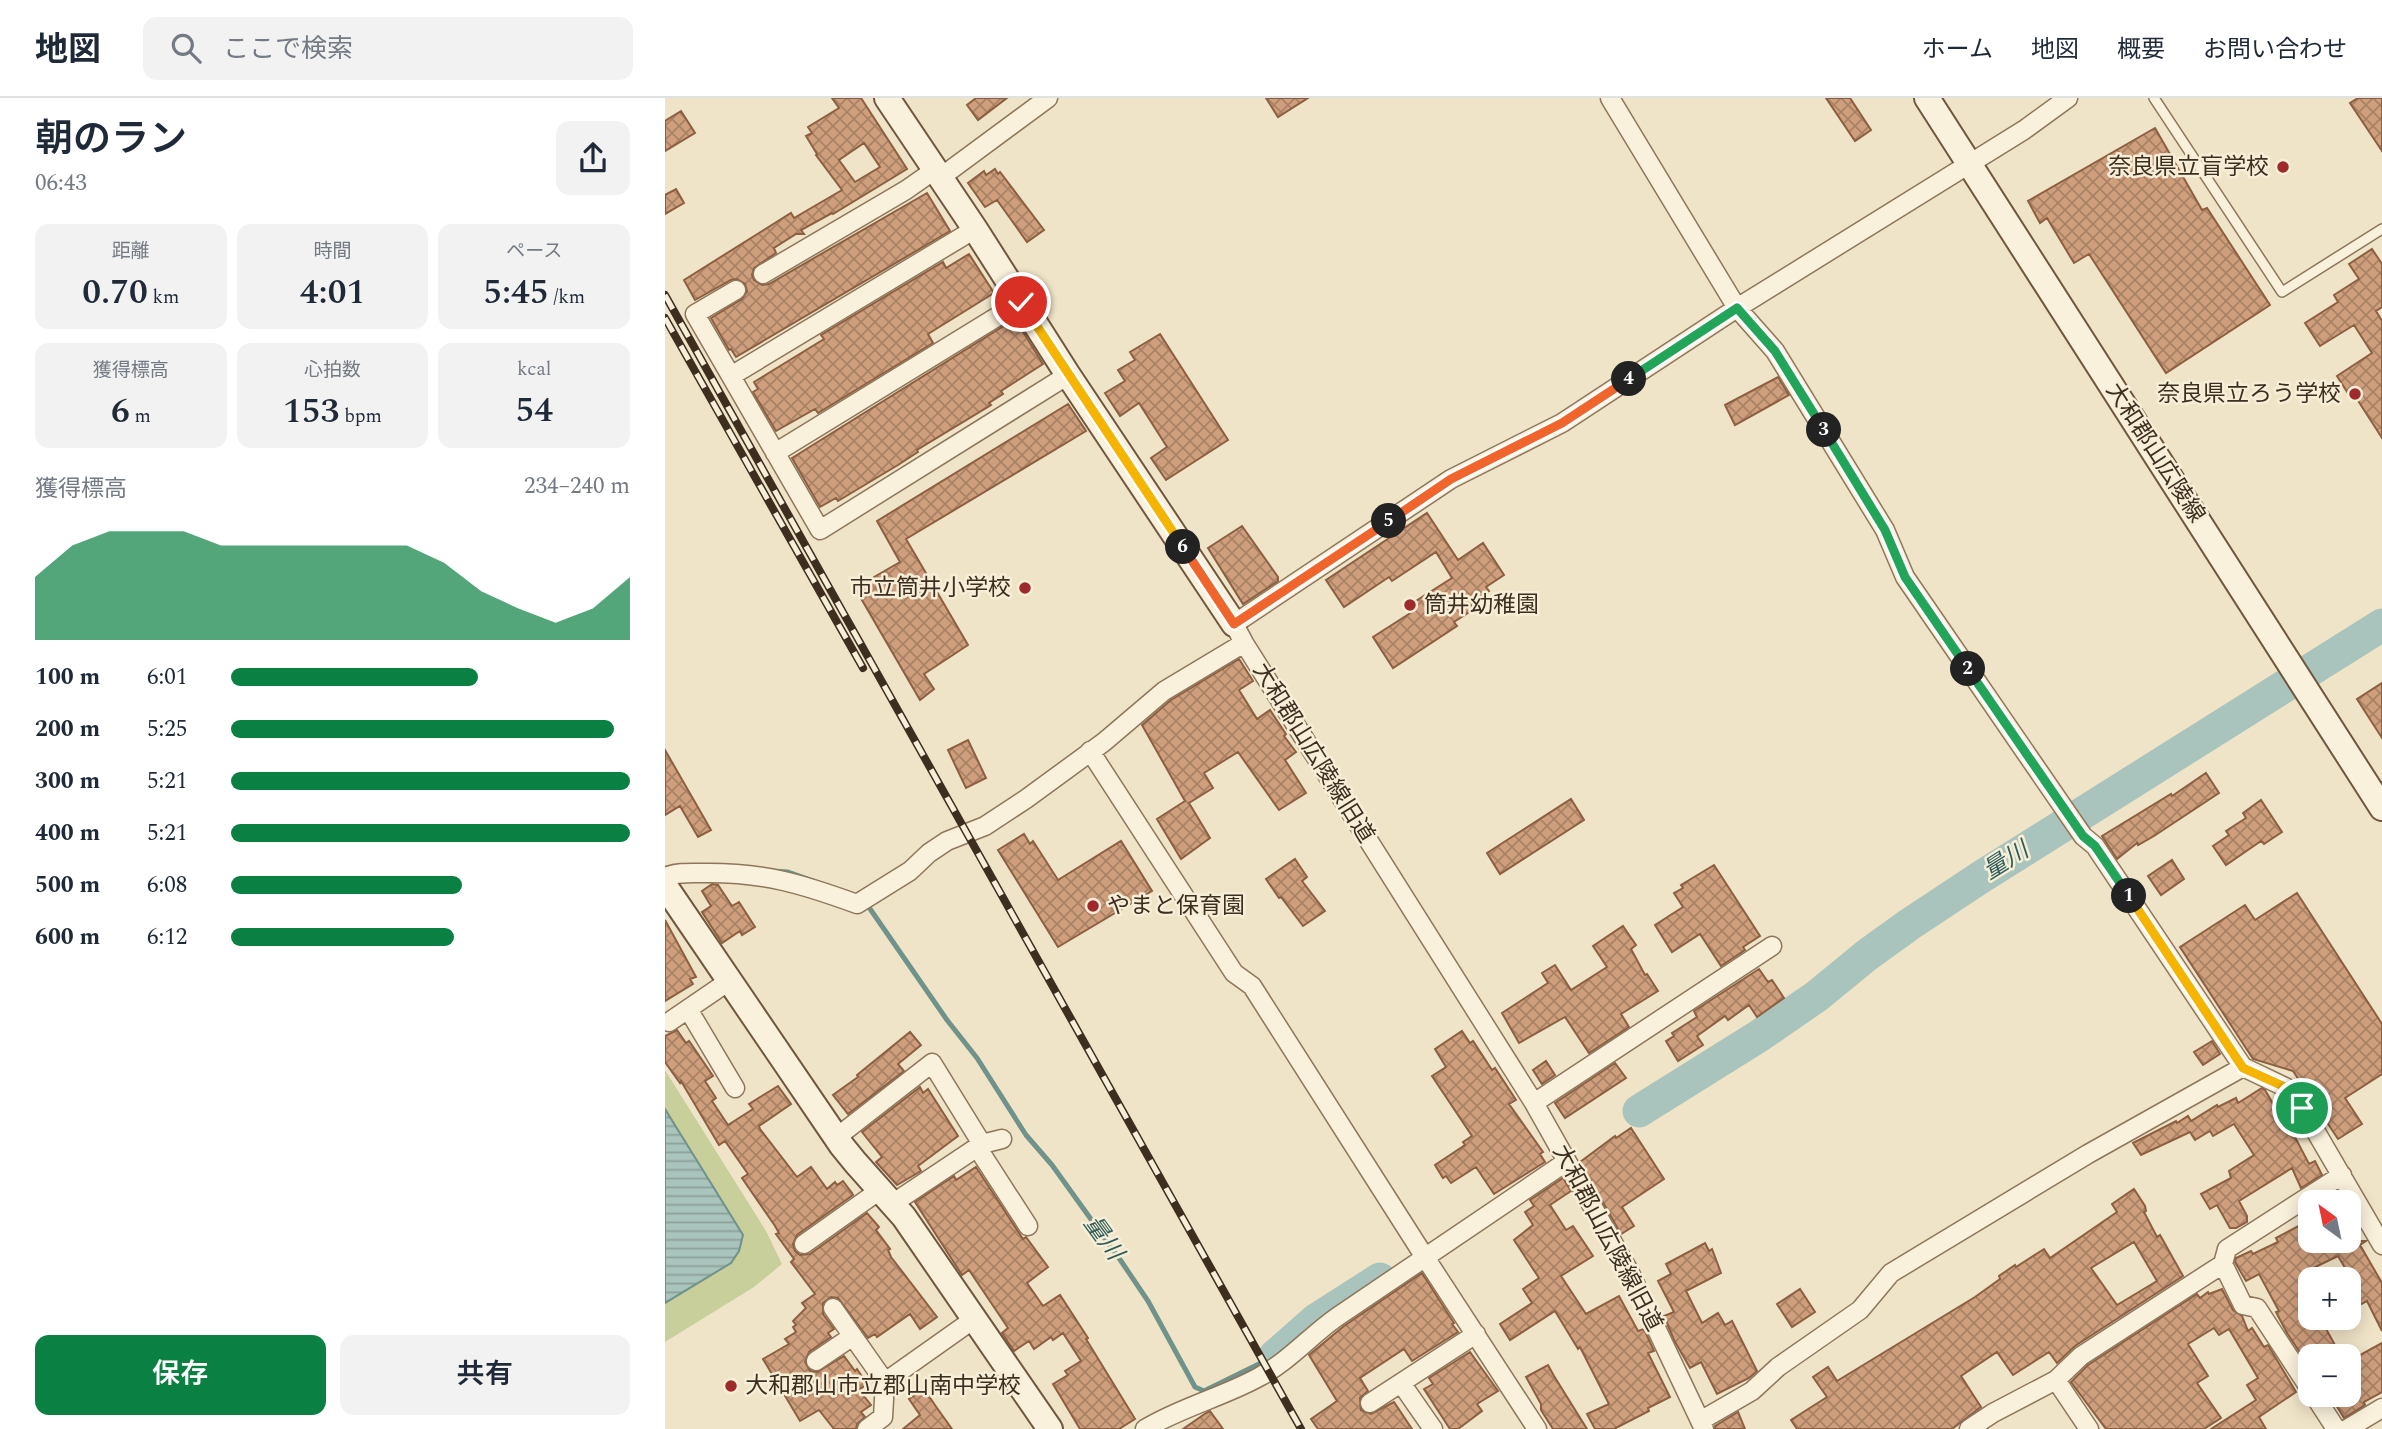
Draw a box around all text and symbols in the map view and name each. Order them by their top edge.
search box [143,17,633,80]
text: 地図 [35,25,101,75]
icon: search [167,29,205,67]
text: ここで検索 [223,29,353,69]
text: ホーム [1922,32,1993,68]
text: 地図 [2031,32,2079,68]
text: 概要 [2117,32,2165,68]
text: お問い合わせ [2203,32,2347,68]
text: 朝のラン [35,111,187,169]
button: share [556,121,630,195]
place label: 奈良県立盲学校 [2108,150,2269,185]
marker: 奈良県立盲学校 [2275,159,2291,175]
text: 06:43 [35,166,87,201]
text: 距離 [112,237,150,266]
text: 時間 [313,237,352,266]
text: ペース [506,237,562,266]
text: 0.70 [82,266,148,319]
text: 4:01 [300,266,365,319]
text: 5:45 [483,266,549,319]
pin [991,272,1051,332]
text: km [148,283,179,312]
text: /km [549,283,585,312]
icon: check [1002,283,1040,321]
text: kcal [517,355,551,384]
text: 獲得標高 [93,356,169,385]
text: 心拍数 [304,356,361,385]
pin: 4 [1611,362,1647,396]
text: 4 [1623,364,1634,393]
street label: 大和郡山広陵線 [2096,376,2214,530]
place label: 奈良県立ろう学校 [2157,377,2341,412]
text: 54 [515,384,553,437]
text: 6 [111,385,130,438]
text: 153 [283,385,339,438]
marker: 奈良県立ろう学校 [2347,386,2363,402]
text: m [130,402,151,431]
text: bpm [339,402,382,431]
pin: 3 [1807,412,1841,448]
text: 3 [1818,415,1829,444]
text: 234–240 m [524,469,630,504]
text: 獲得標高 [35,472,127,507]
pin: 5 [1371,504,1407,538]
text: 5 [1383,506,1394,535]
pin: 6 [1165,530,1201,564]
text: 6 [1177,532,1188,561]
place label: 市立筒井小学校 [850,571,1011,606]
marker: 市立筒井小学校 [1017,580,1033,596]
place label: 筒井幼稚園 [1424,588,1539,623]
marker: 筒井幼稚園 [1402,597,1418,613]
pin: 2 [1951,652,1985,686]
text: 2 [1962,654,1973,683]
street label: 大和郡山広陵線旧道 [1243,656,1383,850]
text: 100 m [35,660,100,695]
text: 6:01 [147,660,187,695]
text: 200 m [35,712,100,747]
text: 5:25 [147,712,187,747]
text: 300 m [35,764,100,799]
text: 5:21 [147,764,187,799]
text: 400 m [35,816,100,851]
text: 5:21 [147,816,187,851]
water label: 量川 [1976,831,2038,889]
text: 500 m [35,868,100,903]
text: 6:08 [147,868,187,903]
pin: 1 [2111,878,2147,914]
text: 1 [2123,881,2134,910]
place label: やまと保育園 [1107,889,1245,924]
marker: やまと保育園 [1085,898,1101,914]
text: 600 m [35,920,100,955]
text: 6:12 [147,920,187,955]
pin [2272,1078,2332,1138]
icon: arrive [2283,1089,2321,1127]
street label: 大和郡山広陵線旧道 [1543,1138,1671,1338]
north arrow [2298,1190,2361,1253]
map controls [2298,1190,2361,1407]
water label: 量川 [1074,1208,1133,1270]
button: + [2298,1267,2361,1330]
button: 保存 [35,1335,326,1415]
button: 共有 [340,1335,630,1415]
button: − [2298,1344,2361,1407]
place label: 大和郡山市立郡山南中学校 [745,1369,1021,1404]
marker: 大和郡山市立郡山南中学校 [723,1378,739,1394]

